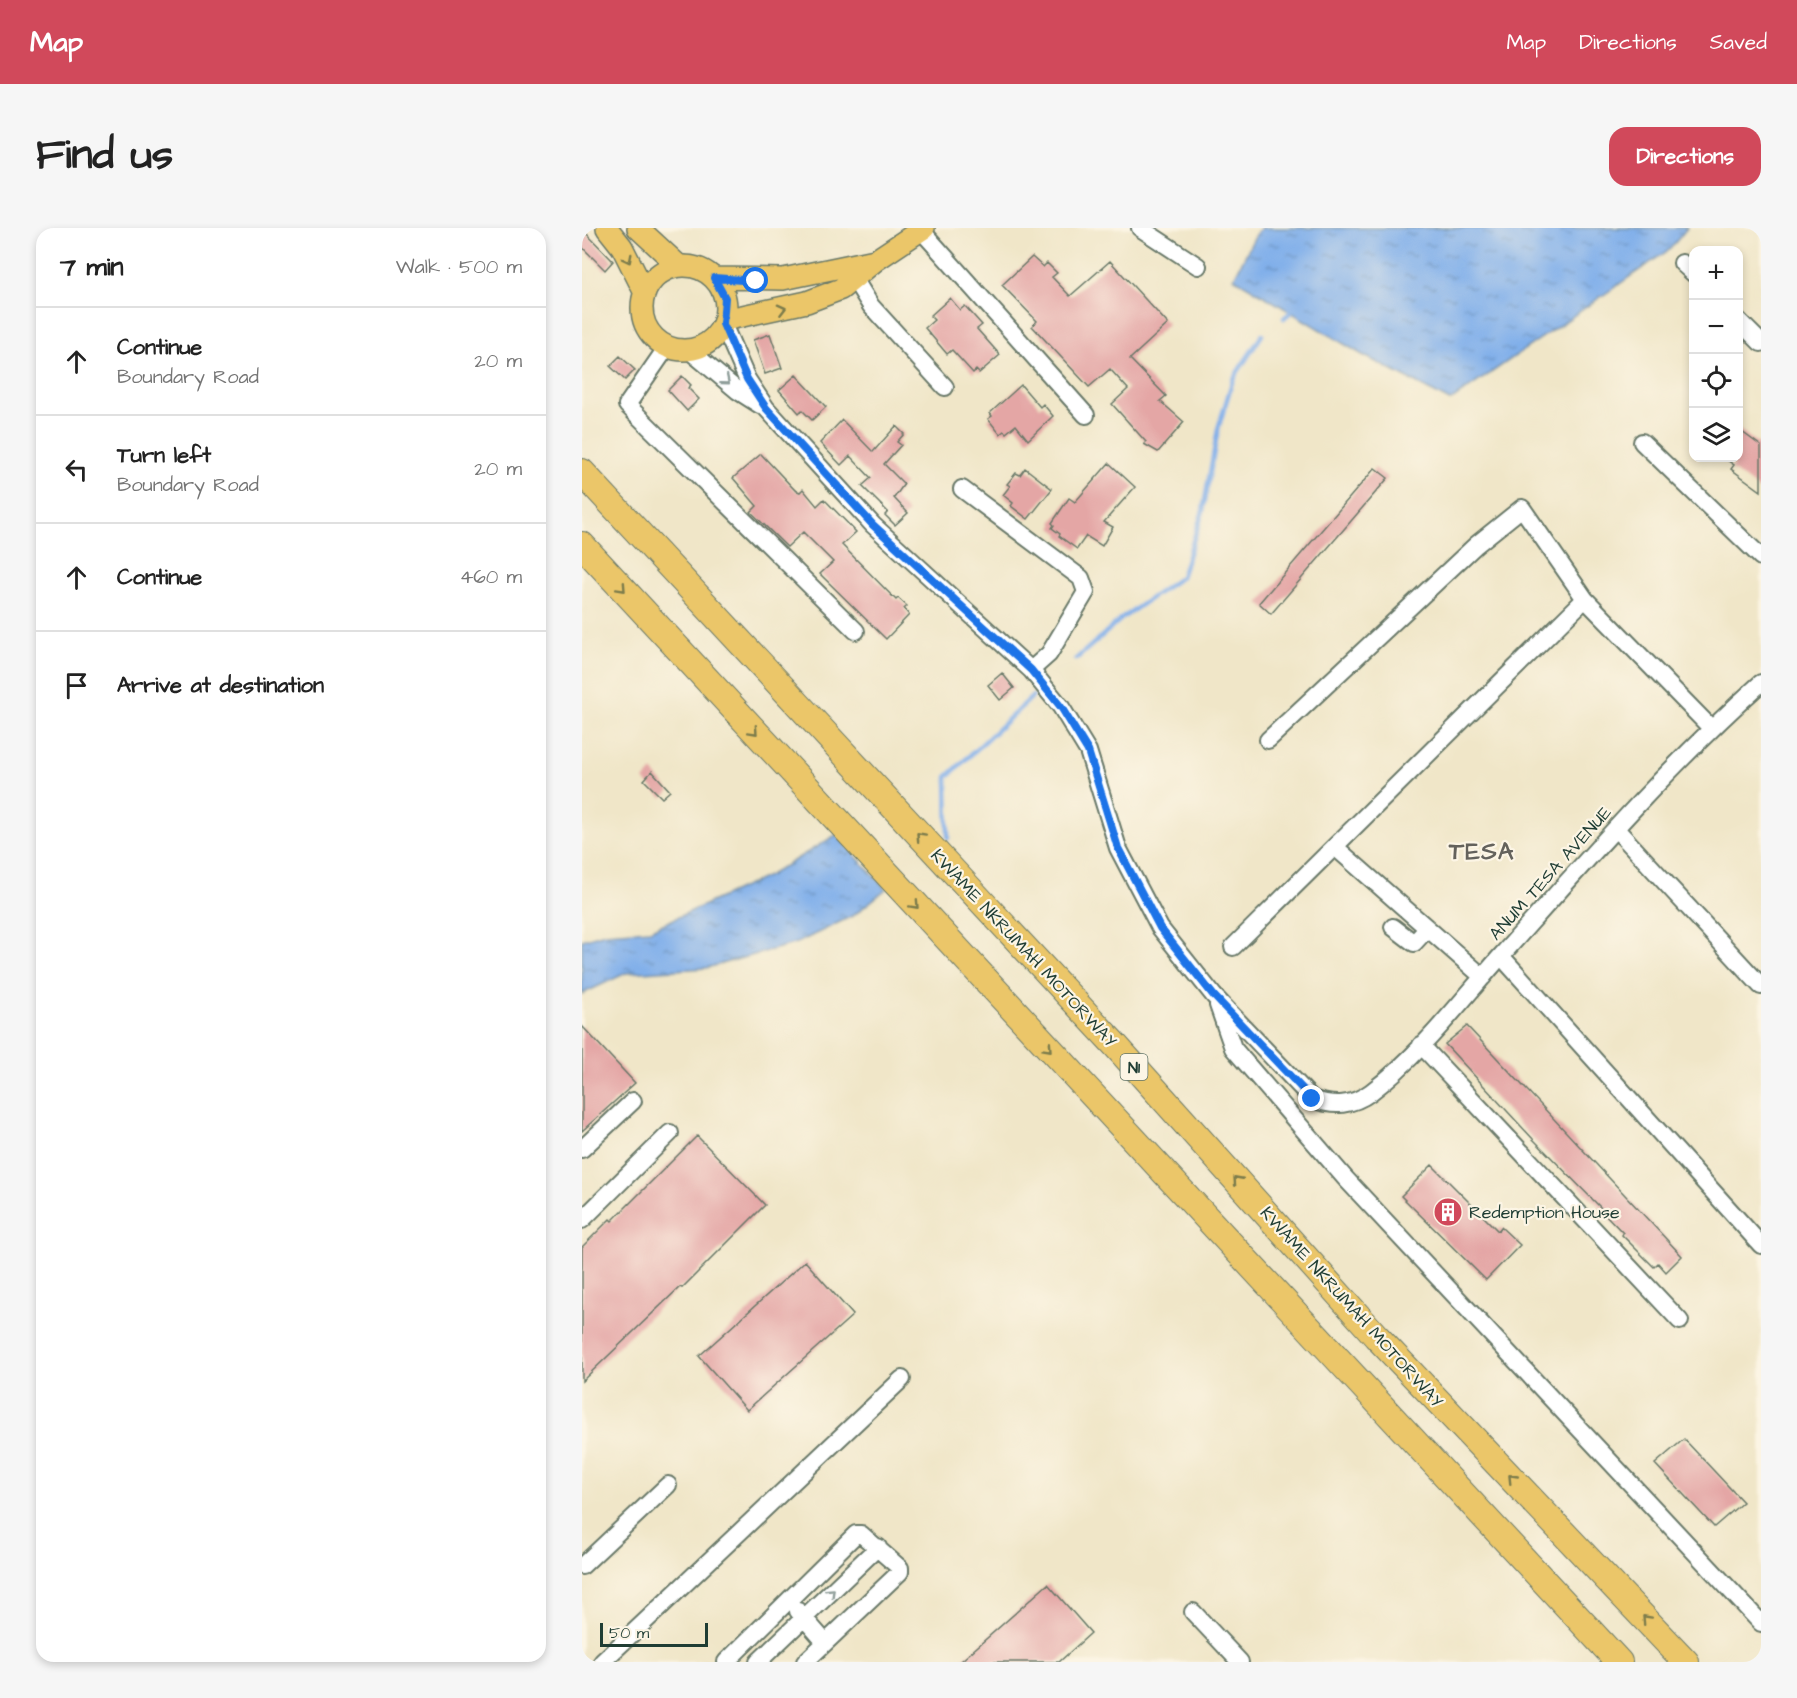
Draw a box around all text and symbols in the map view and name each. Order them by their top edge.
text: Map [30,23,83,62]
text: Map [1506,28,1546,57]
text: Directions [1579,28,1677,57]
text: Saved [1710,28,1767,57]
text: Find us [36,127,173,185]
button: Directions [1609,127,1761,186]
map controls [1689,246,1743,462]
button: + [1689,246,1743,300]
text: 7 min [60,249,124,285]
text: Walk · 500 m [396,253,522,281]
one-way arrow [621,253,632,264]
route start [742,267,768,293]
button: − [1689,300,1743,354]
one-way arrow [777,303,787,316]
text: Continue [117,332,202,363]
icon: ahead [60,345,93,378]
text: 20 m [474,347,522,375]
button: locate [1689,354,1743,408]
text: Boundary Road [117,363,259,391]
one-way arrow [719,373,730,384]
button: layers [1689,408,1743,462]
text: Turn left [117,440,211,471]
icon: left [60,453,93,486]
text: 20 m [474,455,522,483]
text: Boundary Road [117,471,259,499]
icon: ahead [60,561,93,594]
text: Continue [117,562,202,593]
text: 460 m [460,563,522,591]
one-way arrow [615,582,626,592]
icon: arrive [60,669,93,702]
text: Arrive at destination [117,670,324,701]
one-way arrow [747,725,758,735]
street label: ANUM TESA AVENUE [1483,801,1618,946]
one-way arrow [916,832,927,843]
district label: TESA [1448,835,1515,869]
street label: KWAME NKRUMAH MOTORWAY [925,844,1123,1053]
one-way arrow [908,899,919,909]
one-way arrow [1041,1042,1052,1052]
road number: N1 [1120,1054,1148,1080]
route end [1298,1085,1324,1111]
one-way arrow [1233,1176,1244,1187]
building icon: Redemption House [1432,1196,1464,1228]
place label: Redemption House [1469,1200,1620,1225]
street label: KWAME NKRUMAH MOTORWAY [1254,1201,1449,1414]
one-way arrow [1508,1475,1519,1486]
one-way arrow [823,1589,834,1600]
one-way arrow [1642,1616,1653,1626]
scale bar [600,1620,708,1648]
text: 50 m [609,1622,649,1644]

